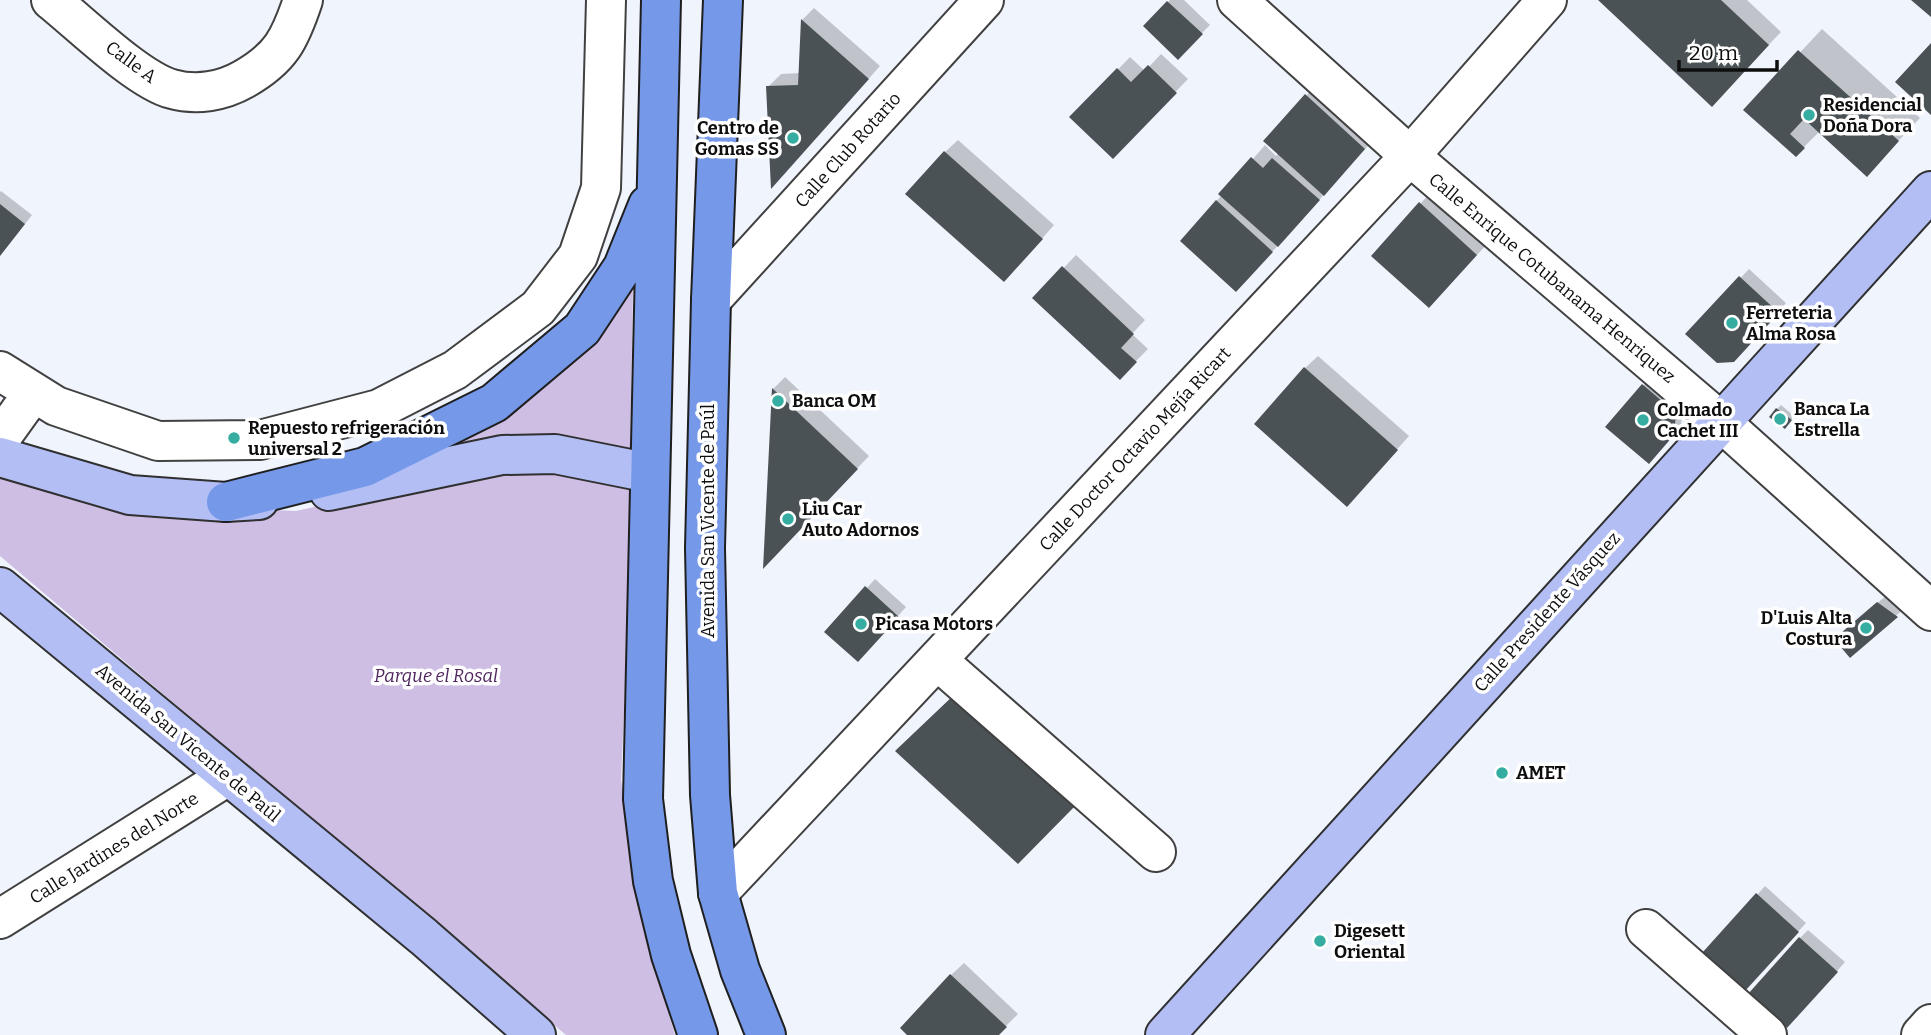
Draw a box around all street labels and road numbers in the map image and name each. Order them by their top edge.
street label: Calle A [101,36,161,88]
street label: Calle Club Rotario [790,88,906,212]
street label: Calle Enrique Cotubanama Henriquez [1424,168,1680,388]
street label: Calle Doctor Octavio Mejía Ricart [1035,342,1236,556]
street label: Avenida San Vicente de Paúl [697,404,719,638]
street label: Calle Presidente Vásquez [1469,527,1625,697]
street label: Avenida San Vicente de Paúl [91,659,285,827]
street label: Calle Jardines del Norte [25,787,203,909]

